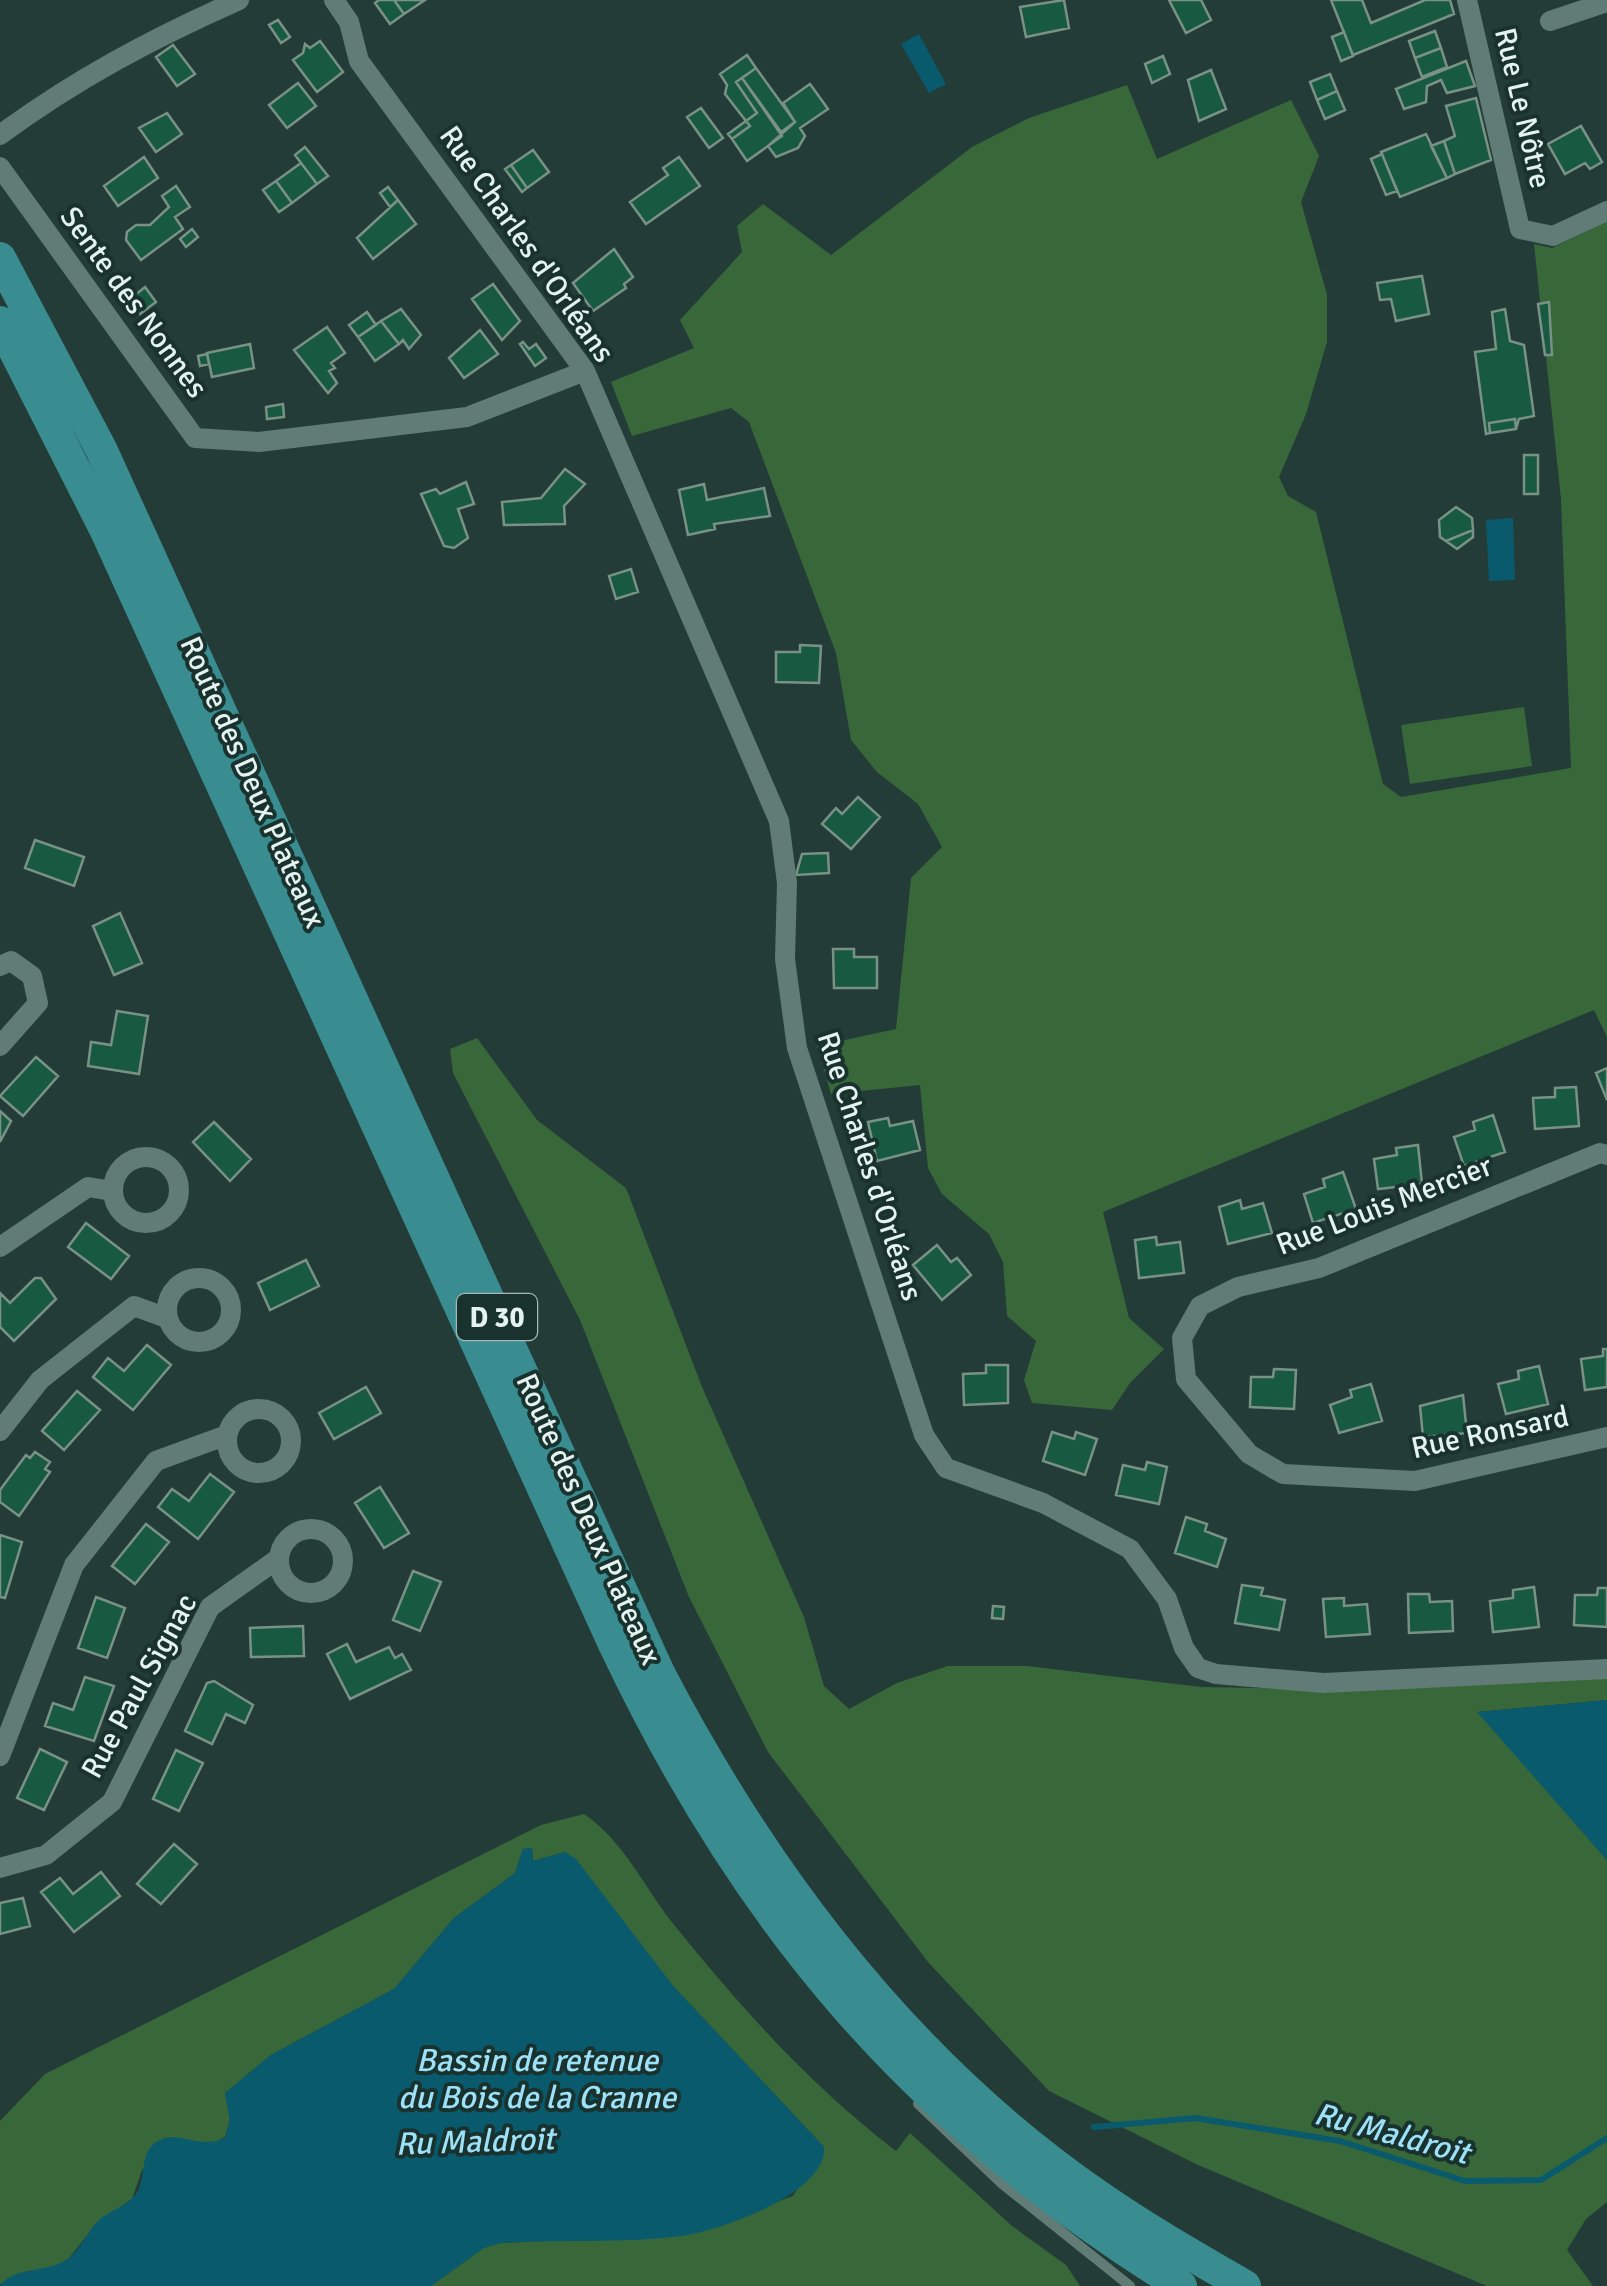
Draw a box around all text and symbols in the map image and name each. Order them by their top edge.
street label: Rue Le Nôtre [1486,24,1559,192]
street label: Rue Charles d'Orléans [431,119,622,370]
street label: Sente des Nonnes [52,199,215,405]
street label: Route des Deux Plateaux [172,631,334,934]
street label: Rue Charles d'Orléans [809,1027,930,1305]
street label: Rue Louis Mercier [1271,1147,1497,1264]
road number: D 30 [457,1294,537,1340]
street label: Route des Deux Plateaux [508,1368,670,1671]
street label: Rue Ronsard [1408,1398,1572,1467]
street label: Rue Paul Signac [74,1588,205,1785]
water label: Bassin de retenue du Bois de la Cranne [398,2041,678,2117]
water label: Ru Maldroit [1310,2094,1477,2174]
water label: Ru Maldroit [395,2119,559,2164]

